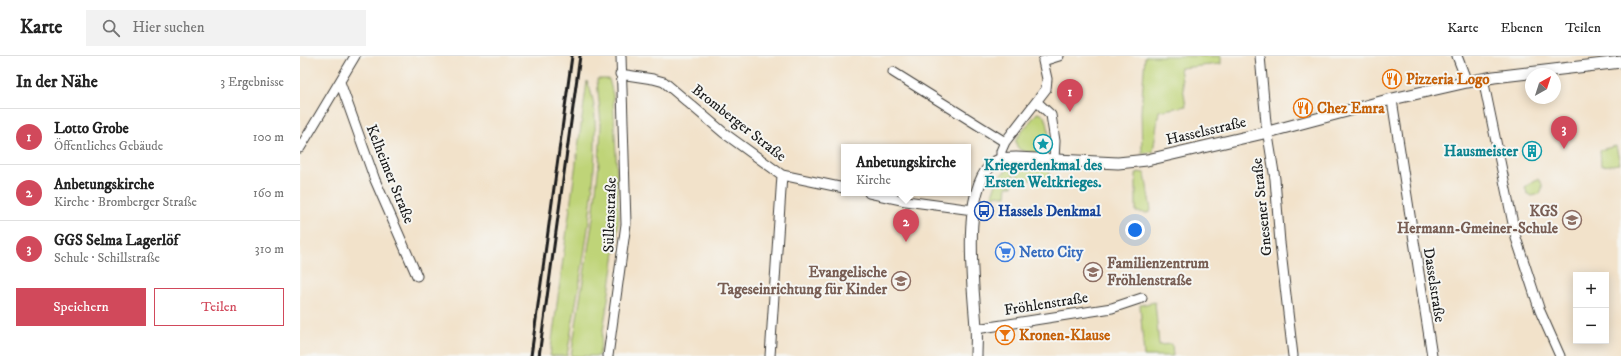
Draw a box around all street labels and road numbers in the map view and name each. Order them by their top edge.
street label: Bromberger Straße [688,80,790,166]
street label: Hasselsstraße [1164,113,1248,149]
street label: Kelheimer Straße [362,122,418,226]
street label: Gnesener Straße [1247,157,1277,257]
street label: Süllenstraße [599,177,621,253]
street label: Dasselstraße [1419,246,1449,324]
street label: Fröhlenstraße [1003,288,1089,320]

